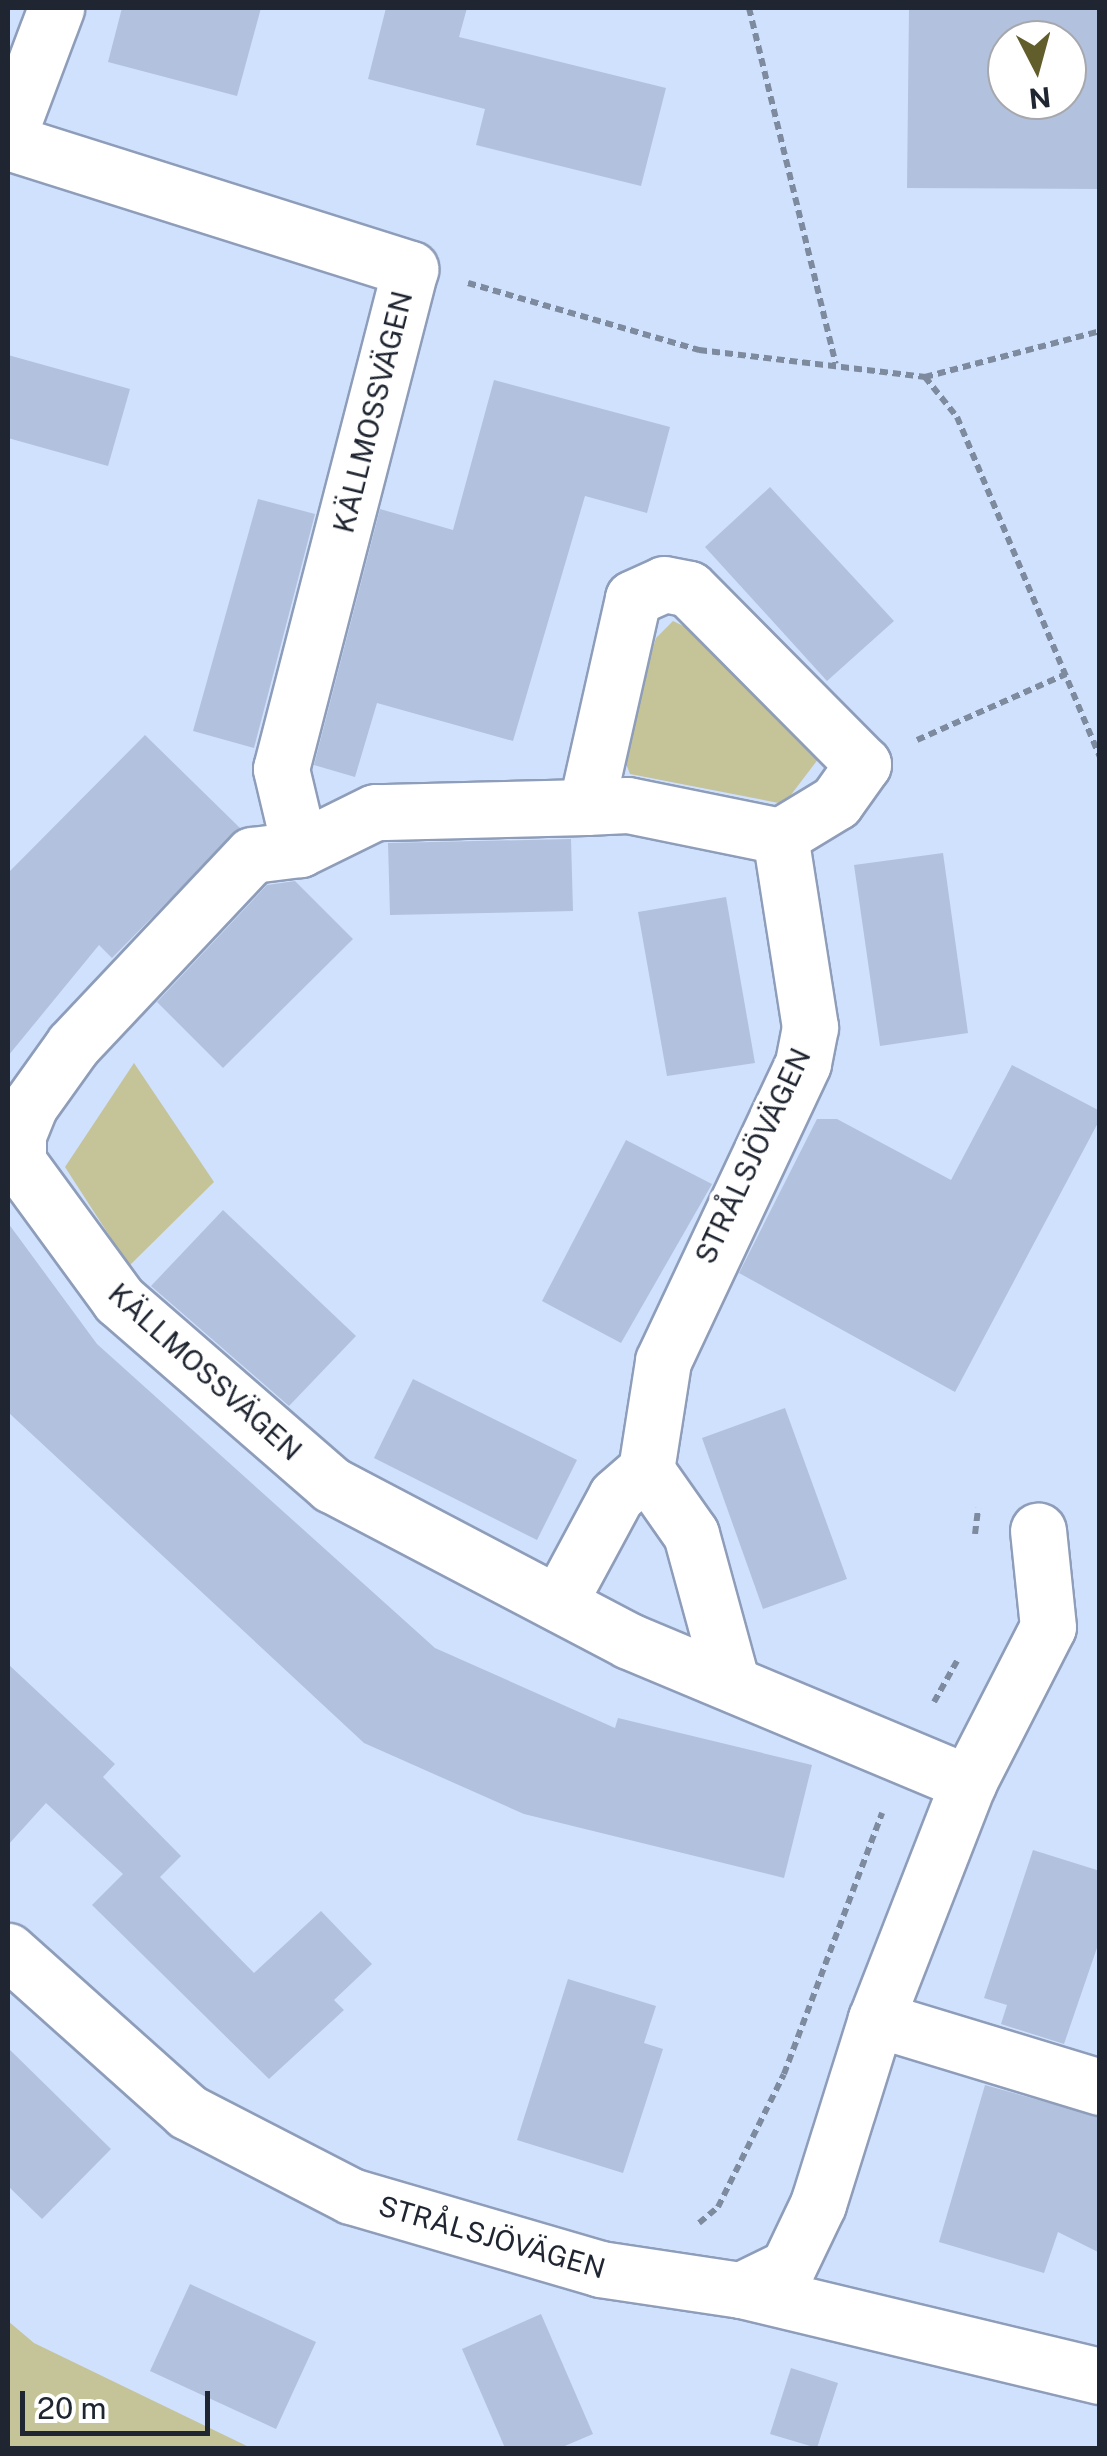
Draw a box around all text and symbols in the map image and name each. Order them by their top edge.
north arrow [987,20,1087,120]
text: N [1027,81,1053,116]
street label: KÄLLMOSSVÄGEN [327,288,419,536]
street label: STRÅLSJÖVÄGEN [688,1043,818,1269]
street label: KÄLLMOSSVÄGEN [102,1277,308,1467]
street label: STRÅLSJÖVÄGEN [375,2189,609,2285]
scale bar [25,2371,215,2433]
text: 20 m [37,2390,106,2426]

